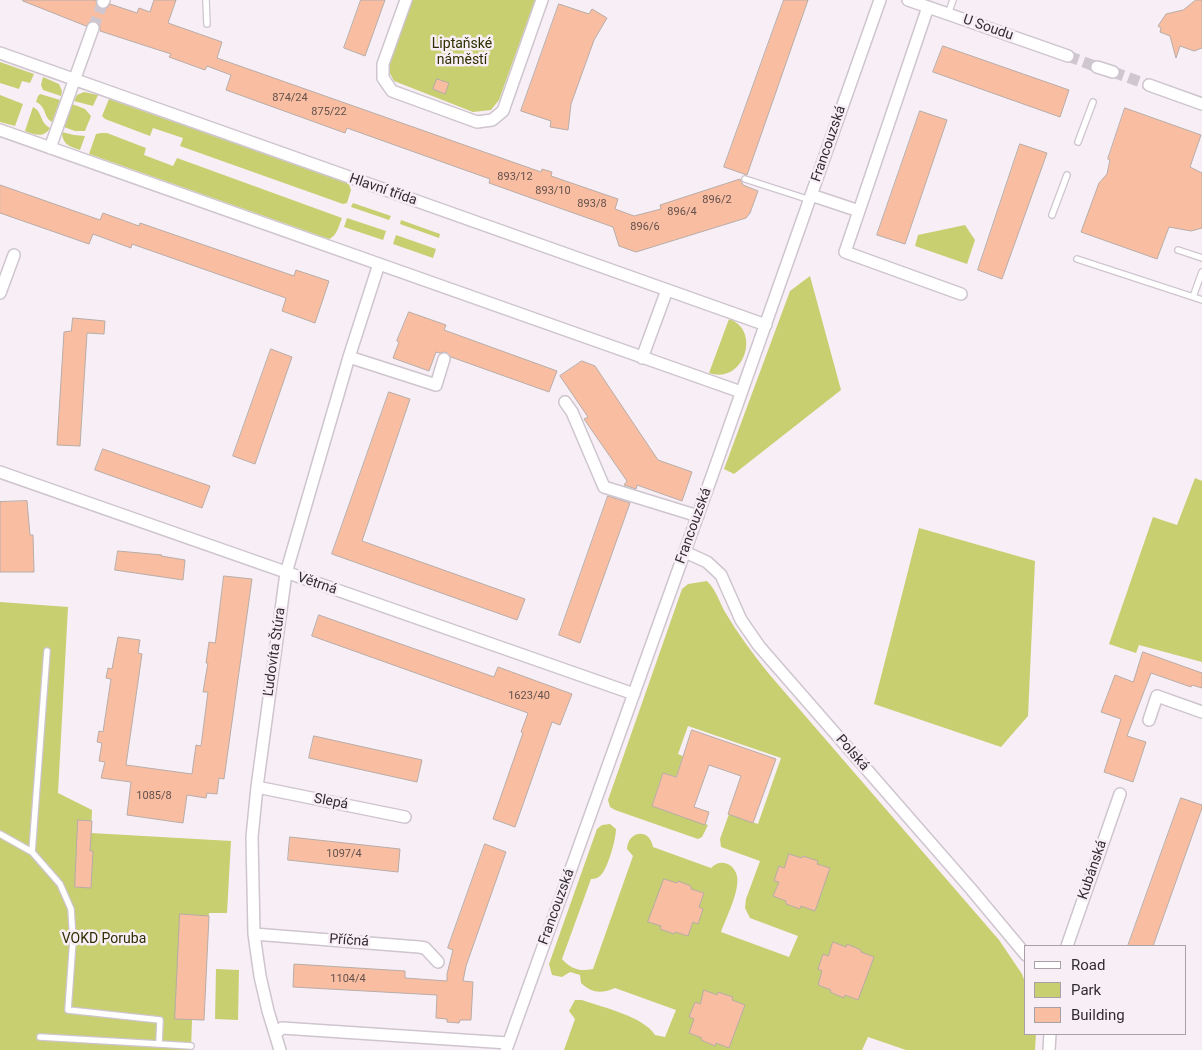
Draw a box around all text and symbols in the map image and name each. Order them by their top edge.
street label: U Soudu [961,12,1015,44]
park label: Liptaňské náměstí [432,36,492,68]
house number: 874/24 [272,91,308,105]
street label: Francouzská [808,104,850,184]
house number: 875/22 [311,105,347,119]
house number: 893/12 [497,170,533,184]
street label: Hlavní třída [347,171,419,209]
house number: 893/10 [535,184,571,198]
house number: 896/2 [702,193,732,207]
house number: 893/8 [577,197,607,211]
house number: 896/4 [667,205,697,219]
house number: 896/6 [630,220,660,234]
street label: Francouzská [673,486,715,566]
street label: Větrná [295,569,339,599]
street label: Ľudovíta Štúra [260,607,290,697]
house number: 1623/40 [508,689,550,703]
street label: Polská [832,732,872,774]
house number: 1085/8 [136,789,172,803]
street label: Slepá [312,790,350,814]
street label: Kubánská [1075,838,1111,902]
house number: 1097/4 [326,847,362,861]
street label: Francouzská [536,867,578,947]
park label: VOKD Poruba [62,931,146,947]
street label: Příčná [329,931,369,951]
legend [1024,945,1187,1035]
text: Road [1071,956,1105,974]
house number: 1104/4 [330,972,366,986]
text: Park [1071,981,1101,999]
text: Building [1071,1006,1125,1024]

